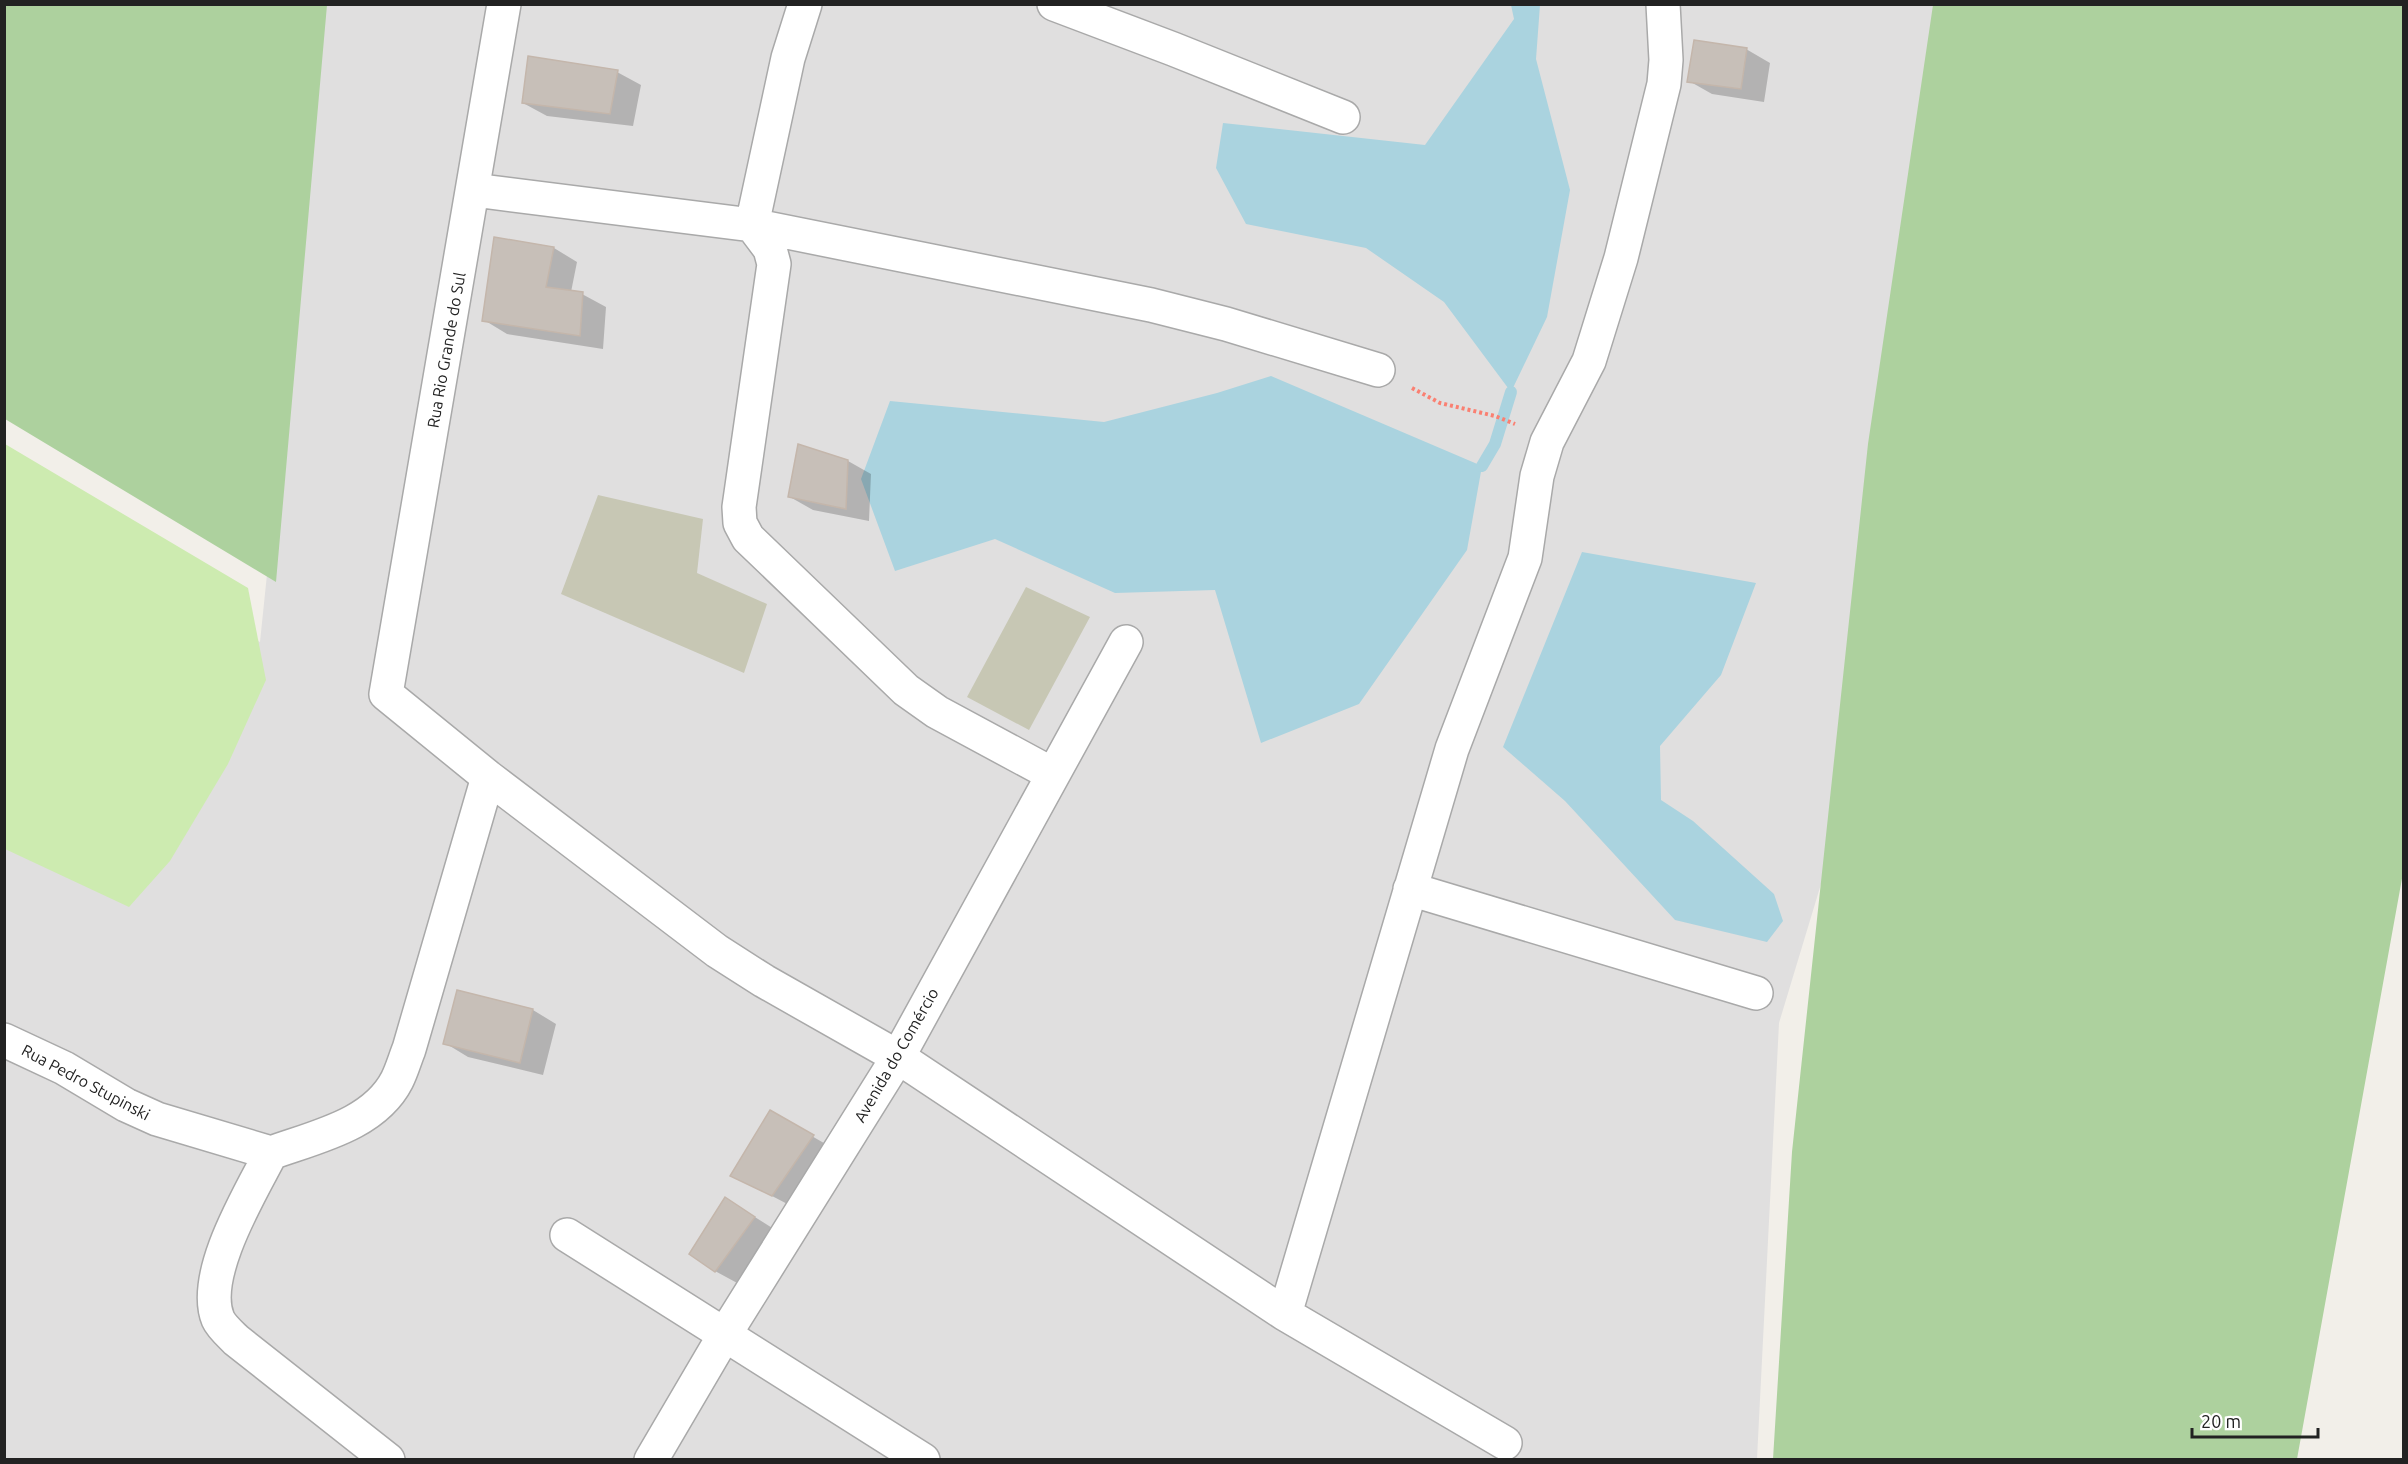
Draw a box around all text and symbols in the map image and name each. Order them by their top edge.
street label: Rua Rio Grande do Sul [423,271,469,429]
street label: Avenida do Comércio [850,985,942,1125]
street label: Rua Pedro Stupinski [19,1041,153,1123]
scale bar [2192,1401,2318,1439]
text: 20 m [2201,1411,2241,1431]

